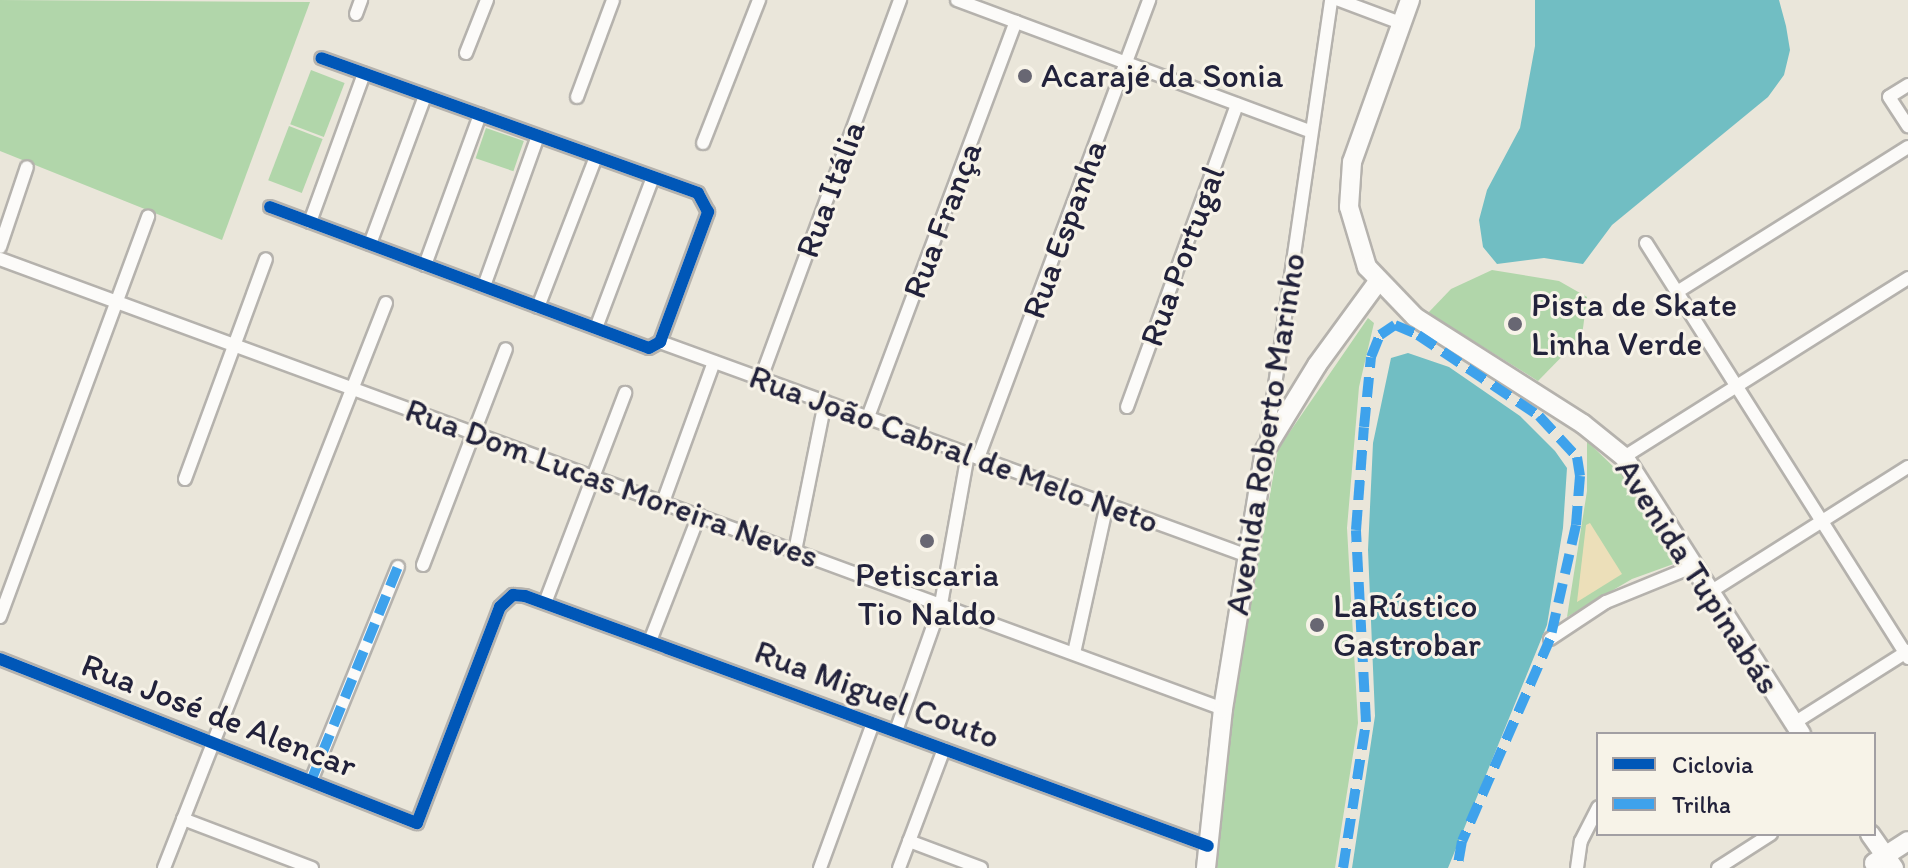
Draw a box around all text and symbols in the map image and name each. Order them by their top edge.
place label: Acarajé da Sonia [1041,56,1284,96]
marker: Acarajé da Sonia [1016,67,1034,85]
street label: Rua Itália [787,115,873,263]
street label: Rua Espanha [1013,134,1115,324]
street label: Rua França [894,137,990,303]
street label: Rua Portugal [1131,160,1233,352]
street label: Avenida Roberto Marinho [1216,250,1314,618]
place label: Pista de Skate Linha Verde [1531,284,1737,364]
marker: Pista de Skate Linha Verde [1506,315,1524,333]
street label: Rua João Cabral de Melo Neto [744,356,1164,542]
street label: Rua Dom Lucas Moreira Neves [399,389,825,577]
street label: Avenida Tupinabás [1607,451,1789,701]
marker: Petiscaria Tio Naldo [918,532,936,550]
place label: Petiscaria Tio Naldo [855,554,999,634]
place label: LaRústico Gastrobar [1333,585,1481,664]
marker: LaRústico Gastrobar [1308,616,1326,634]
street label: Rua Miguel Couto [749,631,1005,757]
street label: Rua José de Alencar [76,644,362,786]
legend [1596,732,1876,836]
text: Ciclovia [1672,750,1754,779]
text: Trilha [1672,790,1731,819]

